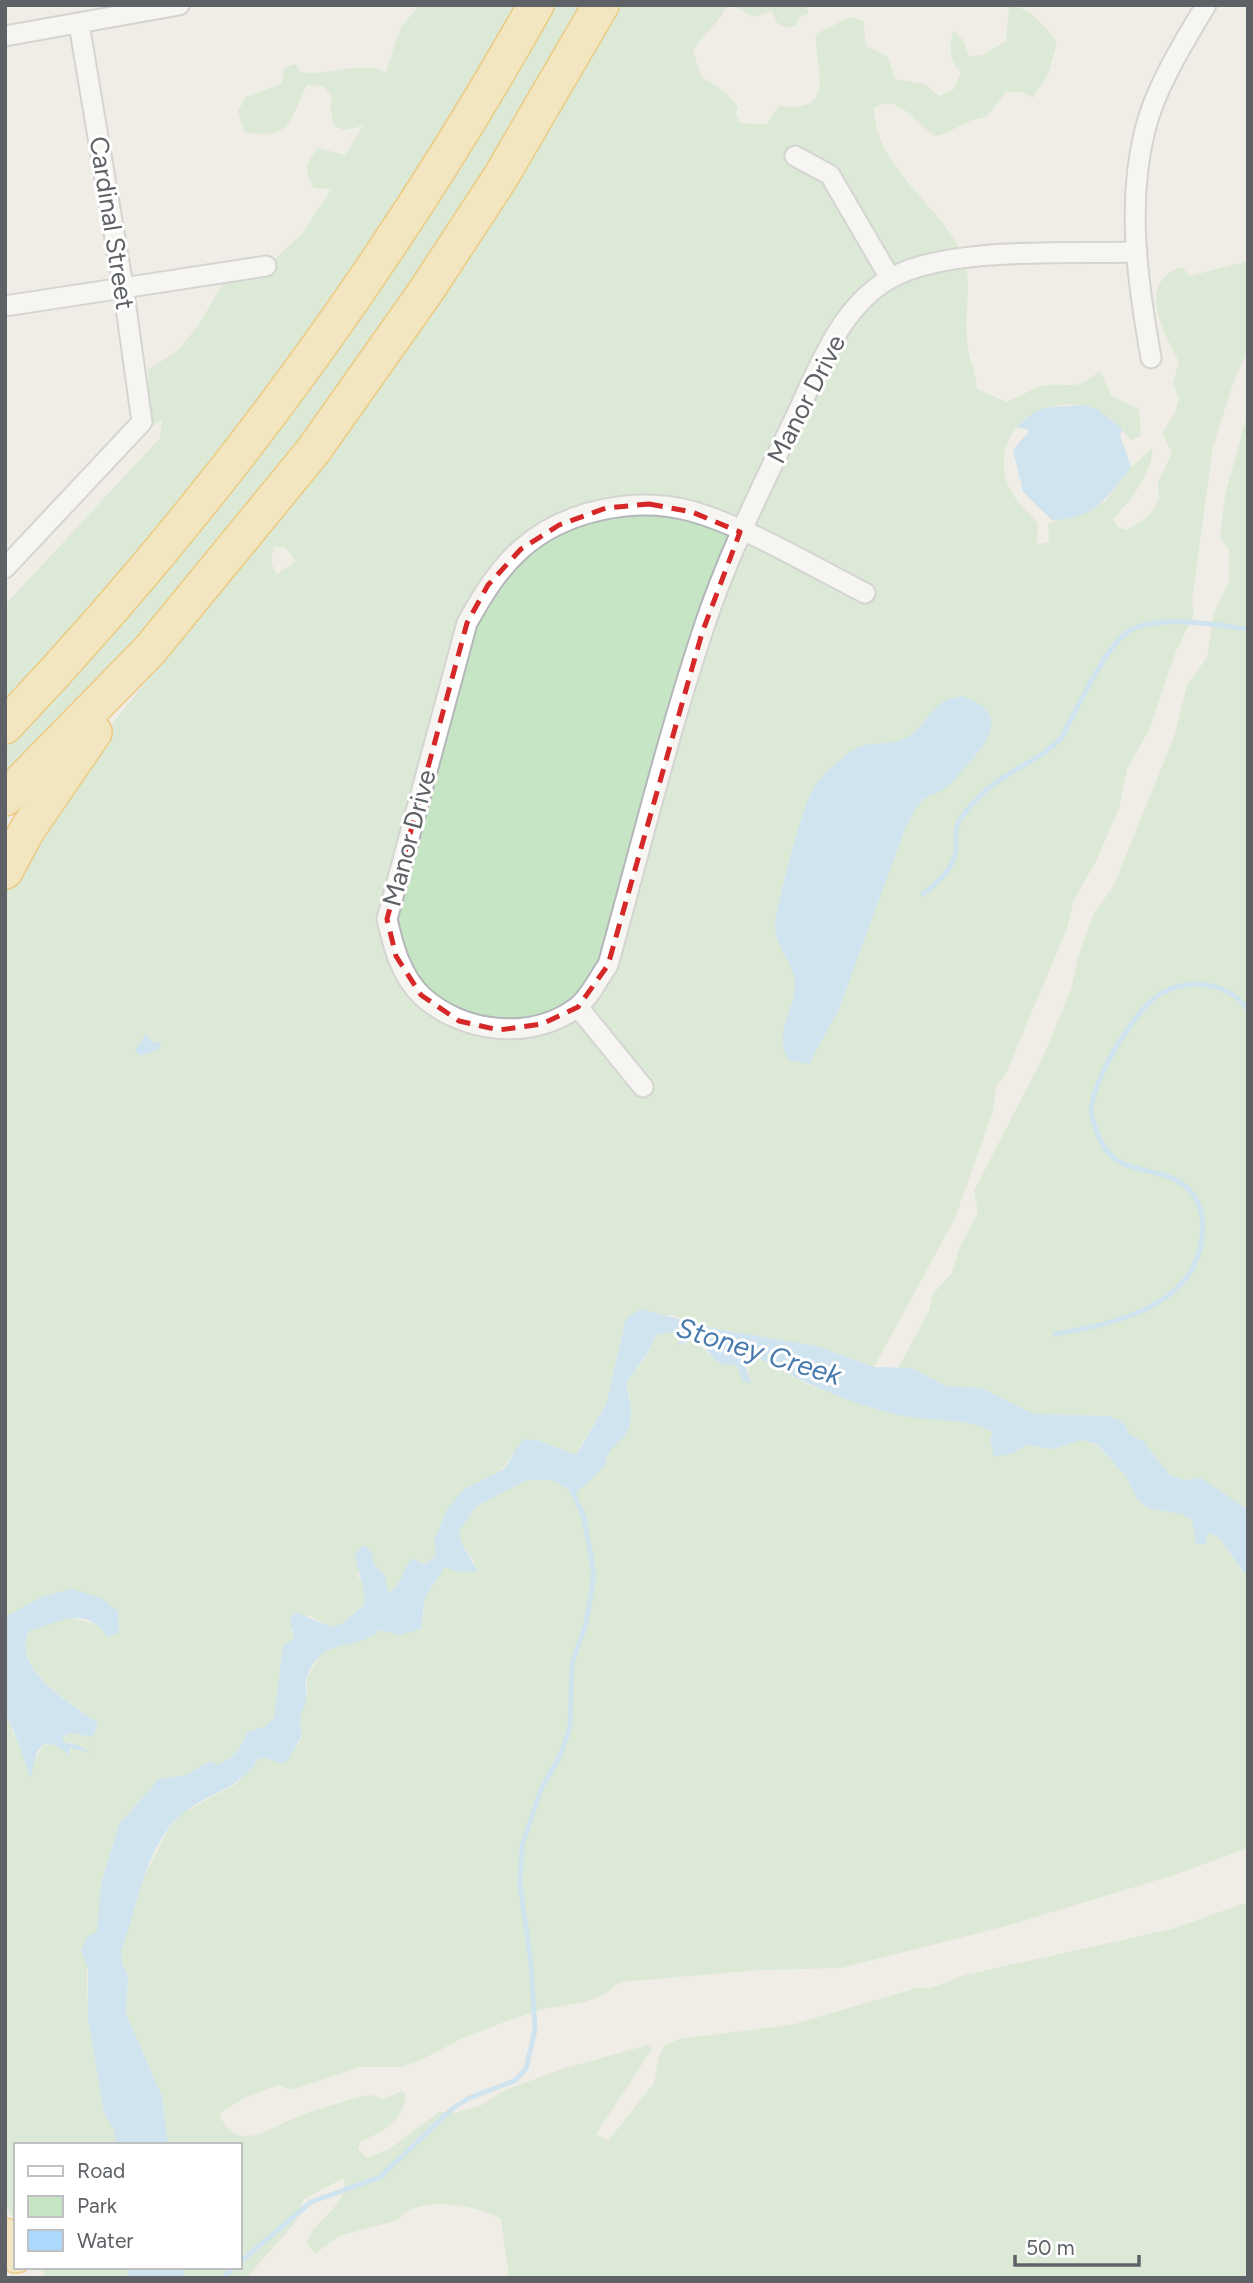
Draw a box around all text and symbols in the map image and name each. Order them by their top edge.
street label: Cardinal Street [83,134,141,312]
street label: Manor Drive [760,329,852,469]
street label: Manor Drive [375,766,443,910]
water label: Stoney Creek [672,1310,847,1393]
legend [14,2143,242,2269]
text: Road [77,2158,125,2183]
text: Park [77,2193,118,2218]
scale bar [1015,2224,1139,2268]
text: Water [77,2228,133,2253]
text: 50 m [1026,2235,1075,2260]

